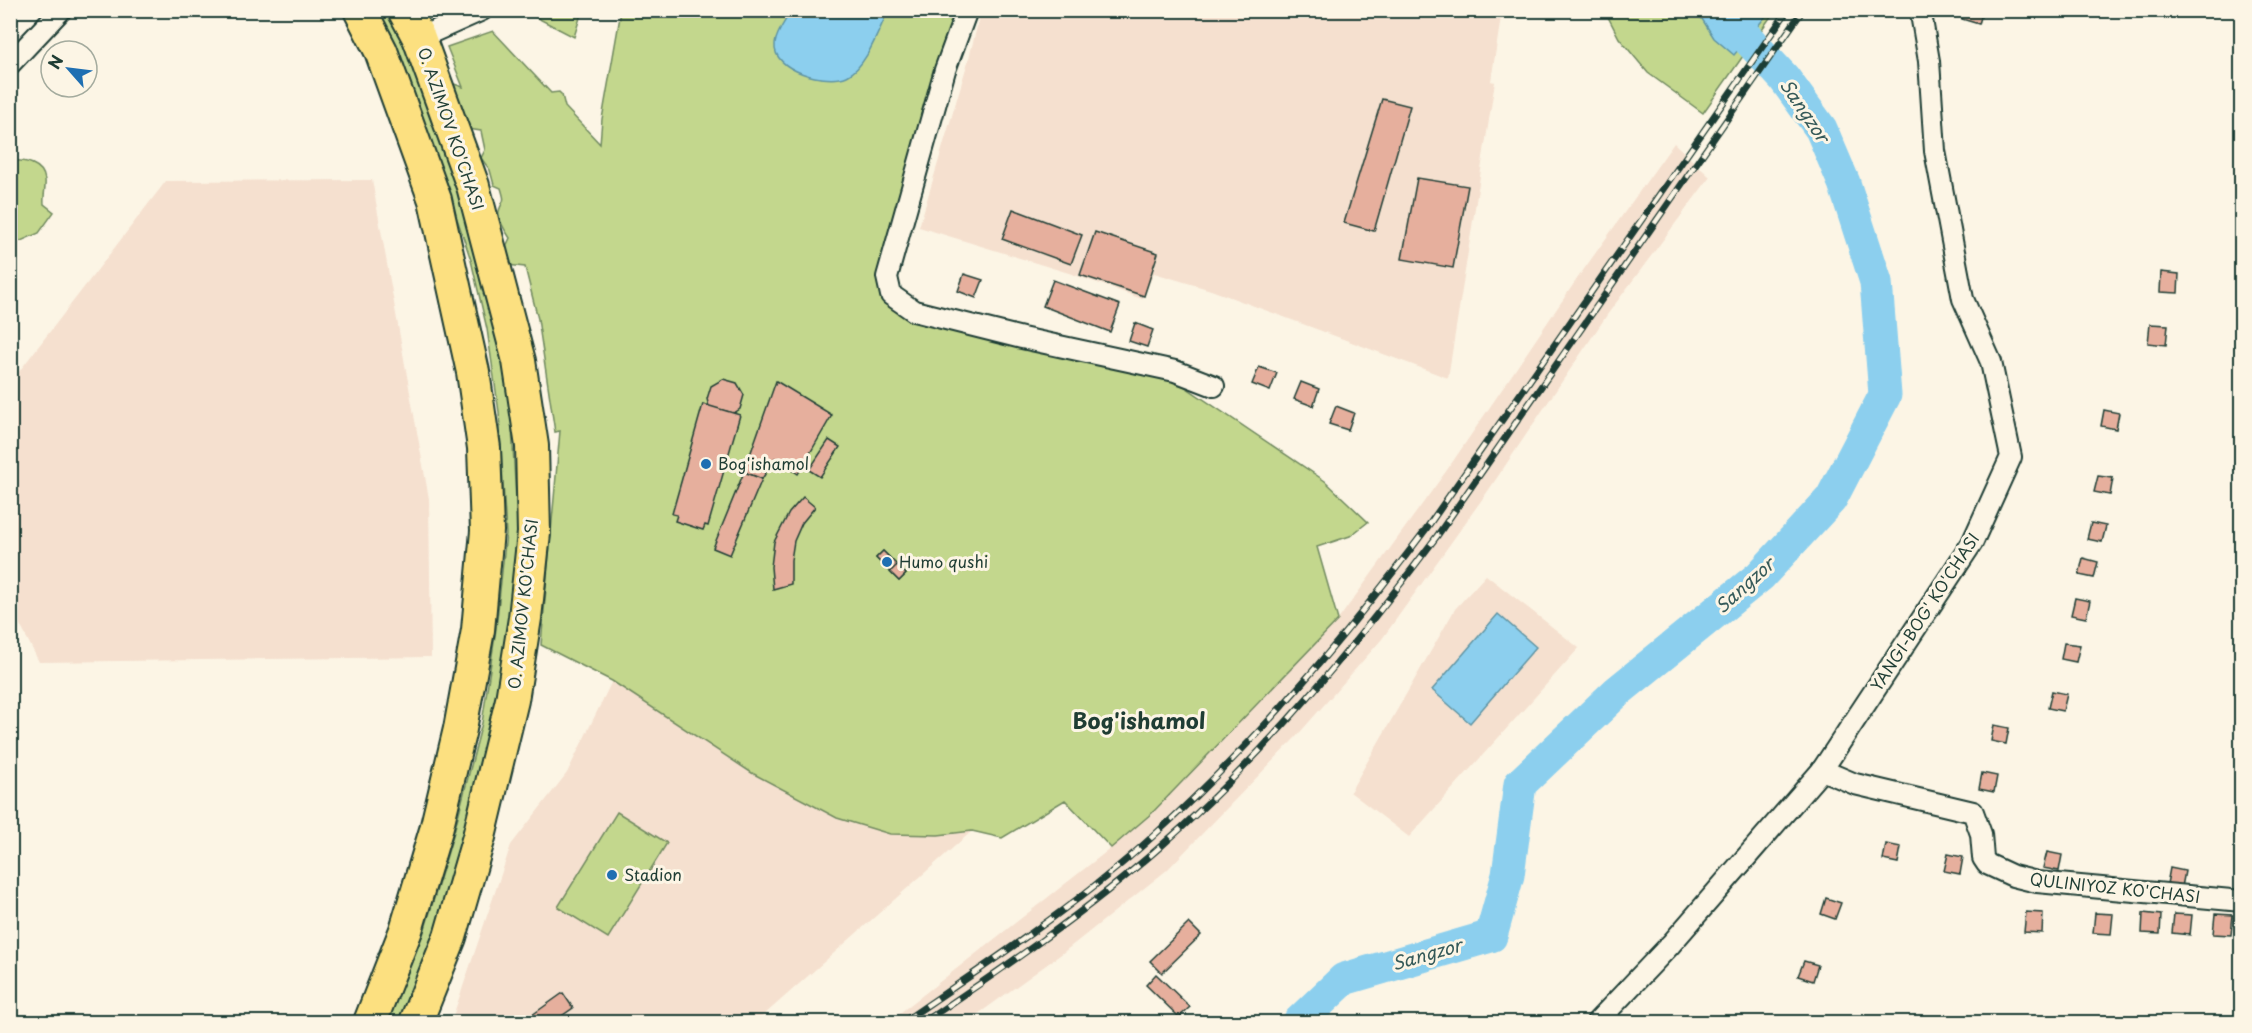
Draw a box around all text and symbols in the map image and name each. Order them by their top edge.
north arrow [39,39,99,99]
street label: O. AZIMOV KO'CHASI [413,44,491,213]
text: N [41,50,68,73]
water label: Sangzor [1774,73,1838,150]
place label: Bog'ishamol [718,451,809,475]
marker: Bog'ishamol [699,457,713,471]
street label: O. AZIMOV KO'CHASI [501,518,543,690]
street label: YANGI-BOG' KO'CHASI [1864,528,1984,695]
place label: Humo qushi [899,549,988,573]
water label: Sangzor [1708,549,1782,619]
marker: Humo qushi [880,555,894,569]
district label: Bog'ishamol [1073,703,1205,736]
place label: Stadion [624,862,682,886]
street label: QULINIYOZ KO'CHASI [2029,866,2202,908]
marker: Stadion [605,868,619,882]
water label: Sangzor [1388,930,1467,976]

